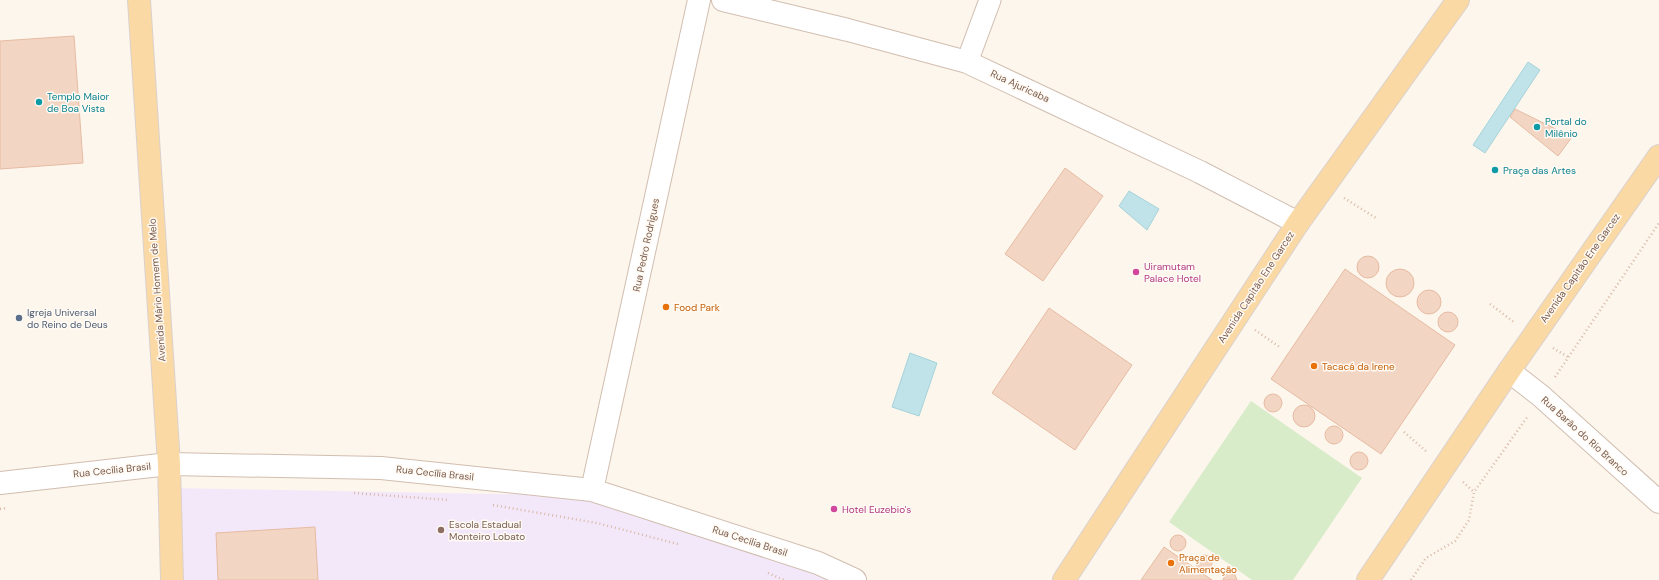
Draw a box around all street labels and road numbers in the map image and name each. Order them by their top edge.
street label: Rua Ajuricaba [988,67,1052,105]
street label: Rua Pedro Rodrigues [630,197,662,293]
street label: Avenida Capitão Ene Garcez [1537,210,1623,325]
street label: Avenida Mário Homem de Melo [146,218,168,362]
street label: Avenida Capitão Ene Garcez [1215,228,1297,345]
street label: Rua Barão do Rio Branco [1539,393,1632,479]
street label: Rua Cecília Brasil [72,459,152,481]
street label: Rua Cecília Brasil [395,462,475,484]
street label: Rua Cecília Brasil [711,523,789,559]

